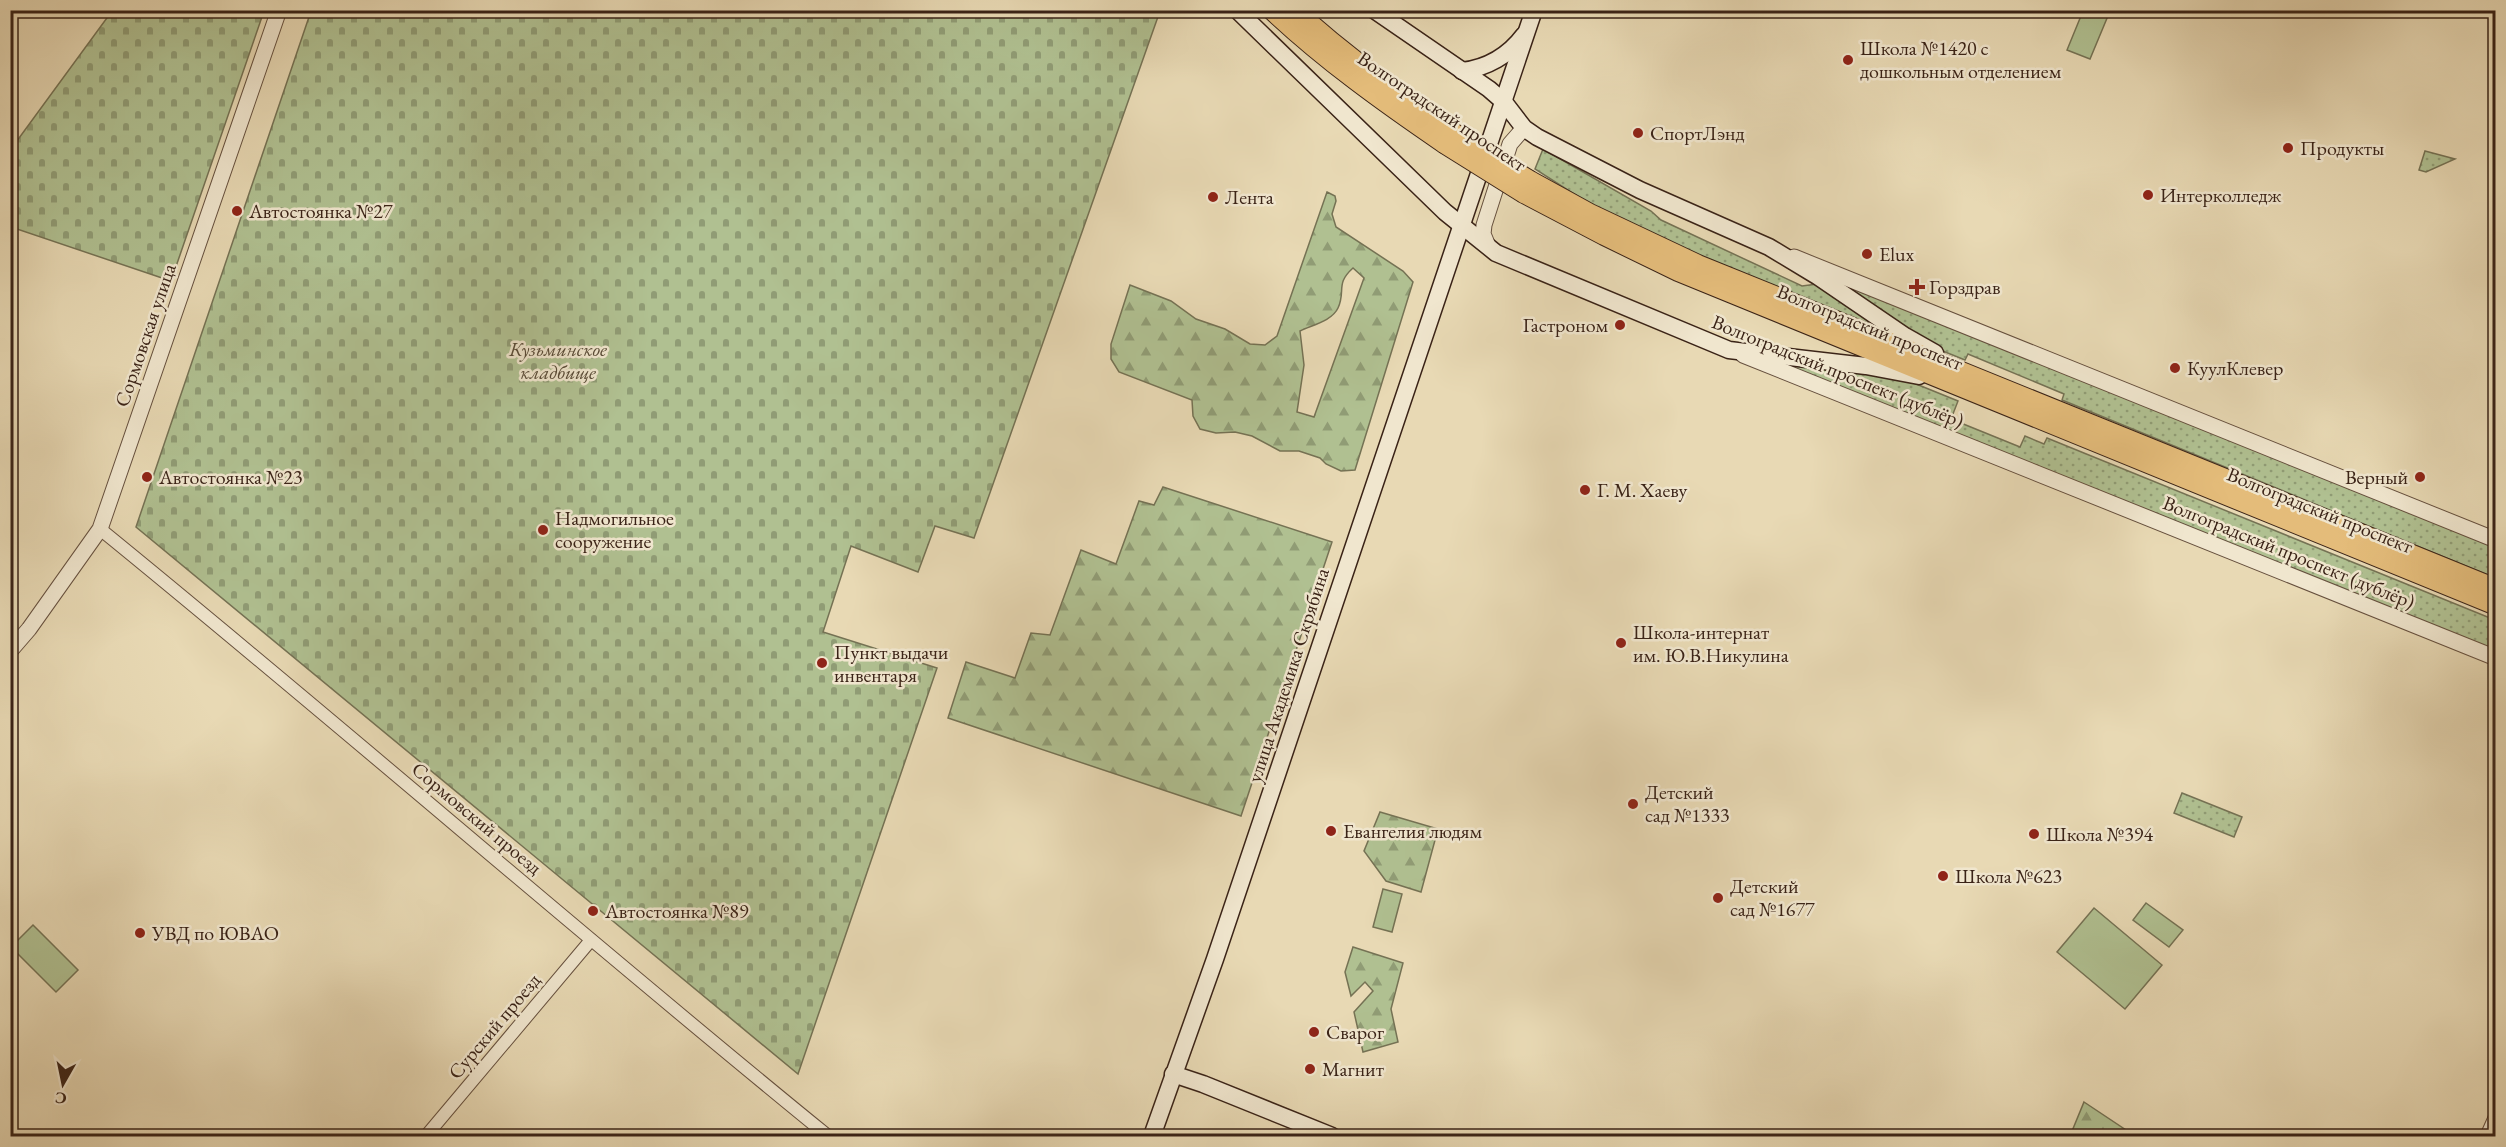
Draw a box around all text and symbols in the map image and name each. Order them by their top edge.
place label: Школа №1420 с дошкольным отделением [1860,35,2062,84]
street label: Волгоградский проспект [1353,45,1531,177]
marker: Школа №1420 с дошкольным отделением [1841,53,1855,67]
place label: СпортЛэнд [1650,120,1745,146]
marker: СпортЛэнд [1631,126,1645,140]
place label: Продукты [2300,135,2384,161]
marker: Продукты [2281,141,2295,155]
place label: Интерколледж [2160,182,2282,208]
place label: Лента [1225,184,1274,210]
marker: Интерколледж [2141,188,2155,202]
marker: Лента [1206,190,1220,204]
place label: Автостоянка №27 [248,198,393,224]
marker: Автостоянка №27 [230,204,244,218]
place label: Elux [1879,241,1915,267]
marker: Elux [1860,247,1874,261]
street label: Сормовская улица [108,260,182,410]
place label: Горздрав [1929,274,2000,300]
street label: Волгоградский проспект [1773,278,1967,376]
marker: Горздрав [1910,280,1924,294]
street label: Волгоградский проспект (дублёр) [1708,308,1968,434]
place label: Гастроном [1523,312,1608,338]
marker: Гастроном [1613,318,1627,332]
park label: Кузьминское кладбище [508,336,607,385]
place label: КуулКлевер [2187,355,2283,381]
marker: КуулКлевер [2168,361,2182,375]
street label: Волгоградский проспект [2223,461,2417,559]
place label: Автостоянка №23 [158,464,303,490]
place label: Верный [2345,464,2408,490]
marker: Автостоянка №23 [140,470,154,484]
marker: Верный [2413,470,2427,484]
place label: Г. М. Хаеву [1597,477,1687,503]
marker: Г. М. Хаеву [1578,483,1592,497]
street label: Волгоградский проспект (дублёр) [2159,489,2419,615]
place label: Надмогильное сооружение [555,505,674,554]
marker: Надмогильное сооружение [536,523,550,537]
street label: улица Академика Скрябина [1241,564,1335,786]
place label: Школа-интернат им. Ю.В.Никулина [1633,619,1789,668]
marker: Школа-интернат им. Ю.В.Никулина [1614,636,1628,650]
place label: Пункт выдачи инвентаря [834,639,949,688]
marker: Пункт выдачи инвентаря [815,656,829,670]
street label: Сормовский проезд [406,756,548,880]
place label: Детский сад №1333 [1645,779,1730,828]
marker: Детский сад №1333 [1626,797,1640,811]
place label: Евангелия людям [1343,818,1482,844]
place label: Школа №394 [2046,821,2153,847]
marker: Евангелия людям [1324,824,1338,838]
marker: Школа №394 [2027,827,2041,841]
place label: Школа №623 [1955,863,2062,889]
marker: Школа №623 [1936,869,1950,883]
place label: Детский сад №1677 [1730,873,1815,922]
marker: Детский сад №1677 [1711,891,1725,905]
place label: Автостоянка №89 [604,898,749,924]
marker: Автостоянка №89 [586,904,600,918]
place label: УВД по ЮВАО [151,920,279,946]
marker: УВД по ЮВАО [133,926,147,940]
street label: Сурский проезд [442,968,546,1084]
place label: Сварог [1326,1019,1384,1045]
marker: Сварог [1307,1025,1321,1039]
north arrow [33,1054,93,1114]
place label: Магнит [1322,1056,1384,1082]
marker: Магнит [1303,1062,1317,1076]
text: С [53,1087,68,1110]

